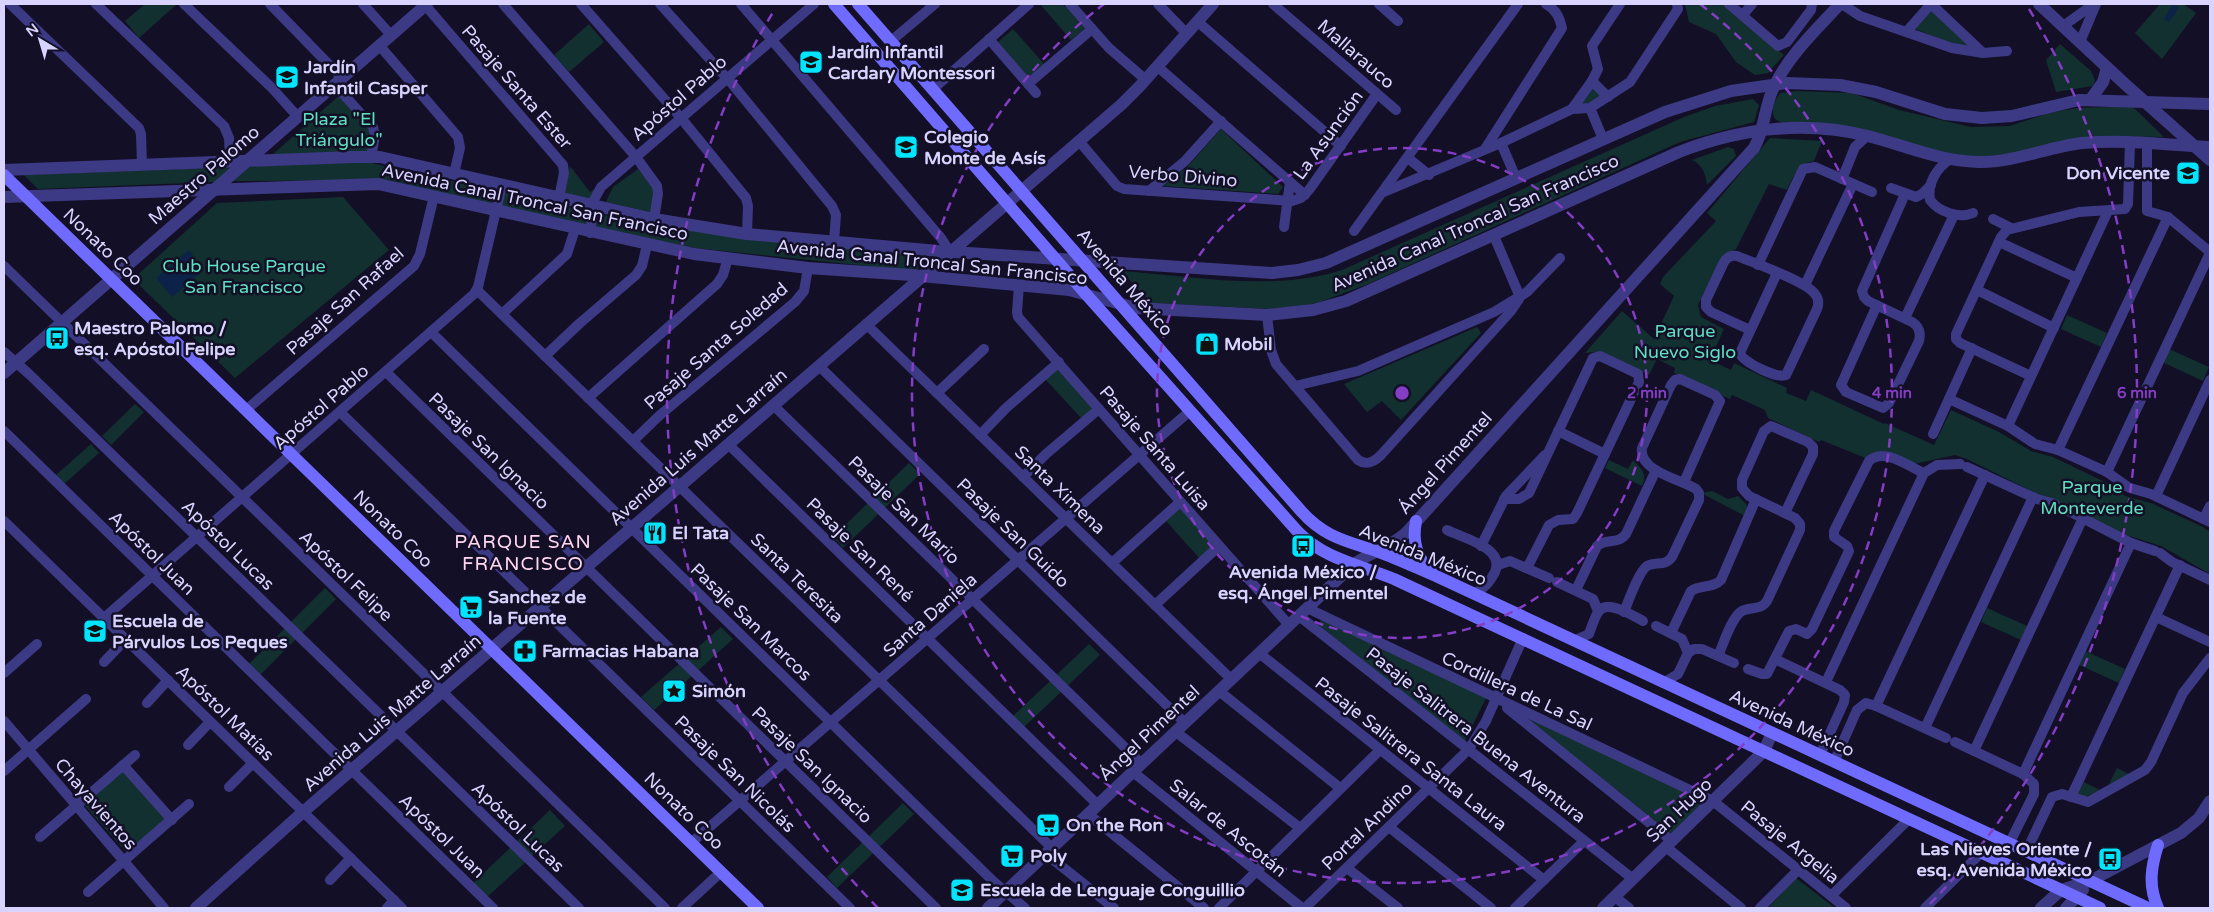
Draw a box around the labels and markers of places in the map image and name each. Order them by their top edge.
place label: Jardín Infantil Cardary Montessori [827,41,995,84]
school or university icon: Jardín Infantil Cardary Montessori [798,49,824,75]
place label: Jardín Infantil Casper [303,56,428,99]
school or university icon: Jardín Infantil Casper [274,64,300,90]
place label: Colegio Monte de Asís [924,126,1046,169]
school or university icon: Colegio Monte de Asís [893,134,919,160]
school or university icon: Don Vicente [2175,160,2201,186]
place label: Don Vicente [2066,162,2170,184]
place label: Maestro Palomo / esq. Apóstol Felipe [74,317,236,360]
bus stop icon: Maestro Palomo / esq. Apóstol Felipe [44,325,70,351]
shop icon: Mobil [1194,331,1220,357]
place label: Mobil [1224,333,1272,355]
centre of rings [1393,384,1411,402]
restaurant icon: El Tata [642,520,668,546]
place label: El Tata [672,522,729,544]
bus stop icon: Avenida México / esq. Ángel Pimentel [1290,533,1316,559]
place label: Avenida México / esq. Ángel Pimentel [1218,561,1388,604]
place label: Sanchez de la Fuente [488,586,586,629]
supermarket icon: Sanchez de la Fuente [458,594,484,620]
place label: Escuela de Párvulos Los Peques [112,610,288,653]
school or university icon: Escuela de Párvulos Los Peques [82,618,108,644]
pharmacy icon: Farmacias Habana [512,638,538,664]
place label: Farmacias Habana [542,640,699,662]
place icon: Simón [661,678,687,704]
place label: Simón [692,680,746,702]
supermarket icon: On the Ron [1035,812,1061,838]
place label: On the Ron [1066,814,1164,836]
place label: Las Nieves Oriente / esq. Avenida México [1917,838,2092,881]
supermarket icon: Poly [999,843,1025,869]
place label: Poly [1030,845,1067,867]
bus stop icon: Las Nieves Oriente / esq. Avenida México [2097,846,2123,872]
school or university icon: Escuela de Lenguaje Conguillio [949,877,975,903]
place label: Escuela de Lenguaje Conguillio [980,879,1245,901]

